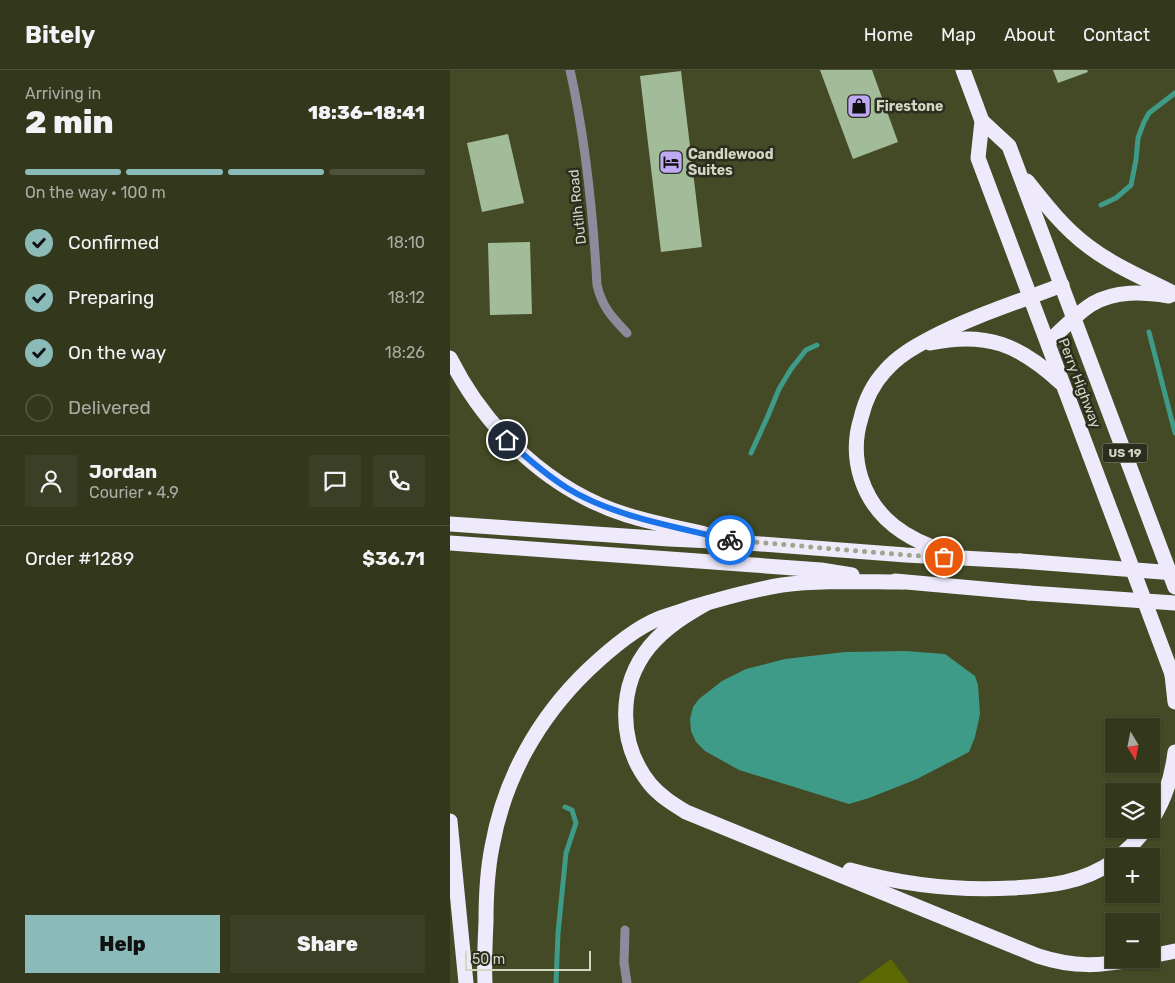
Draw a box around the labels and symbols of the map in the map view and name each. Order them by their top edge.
shop icon: Firestone [846,93,872,119]
place label: Firestone [876,98,943,115]
place label: Candlewood Suites [688,146,774,179]
hotel icon: Candlewood Suites [658,149,684,175]
street label: Dutilh Road [565,169,590,245]
street label: Perry Highway [1055,336,1105,431]
pin [486,419,528,461]
road number: US 19 [1102,443,1148,462]
courier [705,515,755,565]
pin [923,536,965,578]
north arrow [1105,718,1160,772]
scale bar [465,948,591,971]

